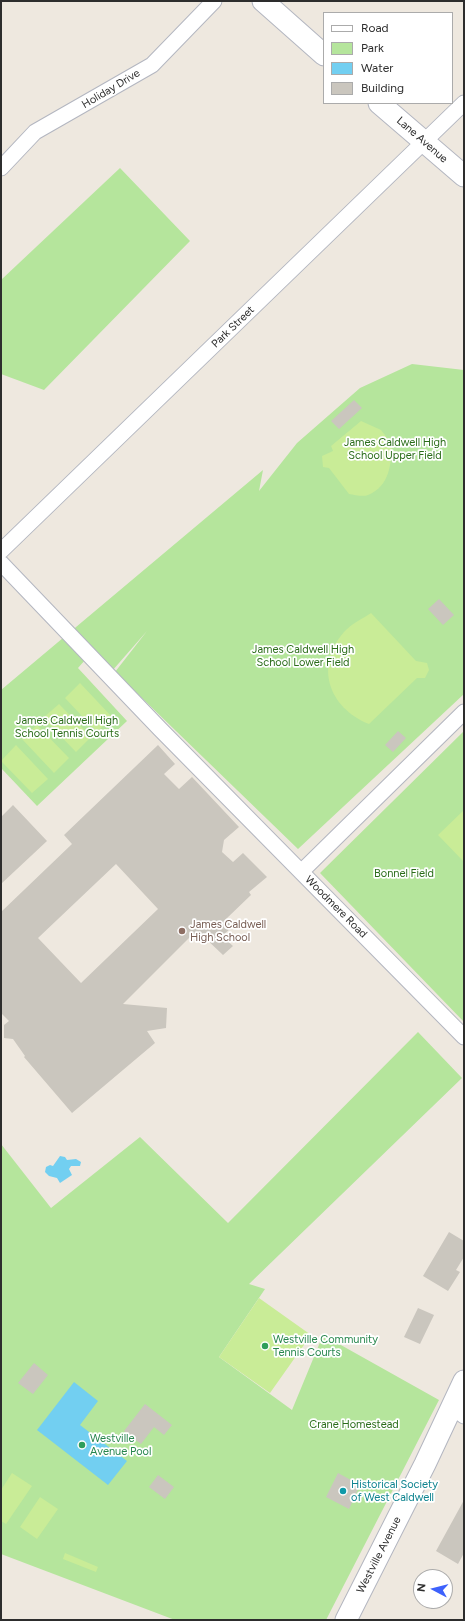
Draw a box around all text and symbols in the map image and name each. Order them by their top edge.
legend [323,12,453,104]
text: Road [361,21,389,35]
text: Park [361,41,384,55]
text: Water [361,61,393,75]
street label: Holiday Drive [80,66,142,112]
text: Building [361,81,404,95]
street label: Lane Avenue [394,114,450,166]
street label: Park Street [209,303,257,351]
park label: James Caldwell High School Upper Field [344,436,446,462]
park label: James Caldwell High School Lower Field [252,643,354,669]
park label: James Caldwell High School Tennis Courts [15,714,119,740]
park label: Bonnel Field [374,867,434,881]
street label: Woodmere Road [302,873,370,941]
place label: James Caldwell High School [190,918,266,944]
marker: James Caldwell High School [177,926,187,936]
place label: Westville Community Tennis Courts [273,1333,378,1359]
marker: Westville Community Tennis Courts [260,1341,270,1351]
park label: Crane Homestead [309,1418,399,1432]
place label: Westville Avenue Pool [90,1432,151,1458]
marker: Westville Avenue Pool [77,1440,87,1450]
place label: Historical Society of West Caldwell [351,1478,438,1504]
marker: Historical Society of West Caldwell [338,1486,348,1496]
street label: Westville Avenue [354,1514,404,1596]
north arrow [413,1569,453,1609]
text: N [415,1583,429,1593]

